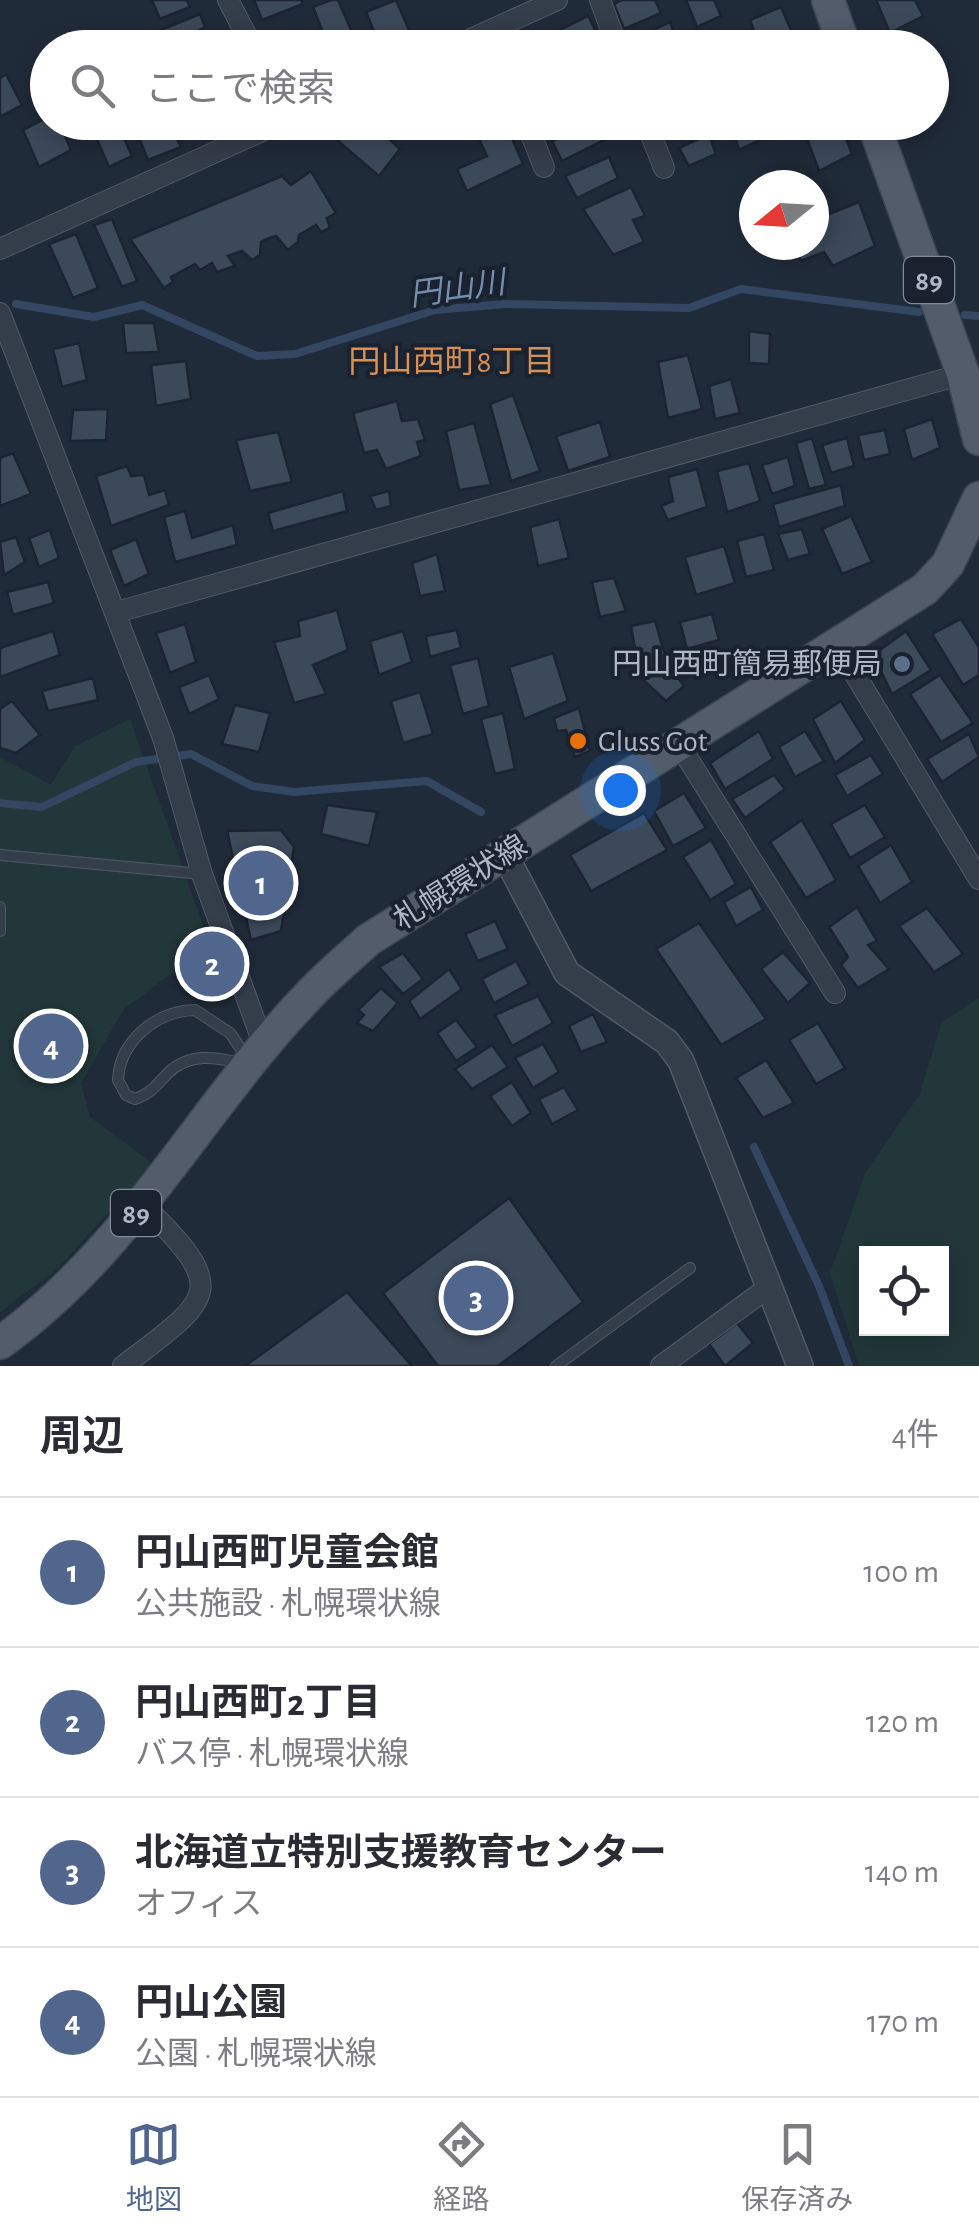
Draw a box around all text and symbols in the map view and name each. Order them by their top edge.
search box [30,30,949,140]
icon: search [65,58,120,113]
text: ここで検索 [145,71,335,109]
north arrow [739,170,829,260]
road number: 89 [904,257,954,303]
water label: 円山川 [407,265,510,312]
district label: 円山西町8丁目 [348,345,556,378]
place label: 円山西町簡易郵便局 [612,648,882,680]
marker: 円山西町簡易郵便局 [891,653,913,675]
place label: Gluss Got [598,727,708,757]
marker: Gluss Got [567,730,589,752]
your location [595,765,646,816]
street label: 札幌環状線 [388,829,532,935]
pin: 1 [228,846,294,920]
pin: 2 [180,926,244,1002]
pin: 4 [18,1008,84,1084]
road number: 89 [111,1190,161,1236]
map controls [859,1246,949,1336]
button: locate [859,1246,949,1336]
pin: 3 [444,1260,508,1336]
text: 周辺 [40,1416,124,1458]
text: 4件 [892,1419,939,1451]
text: 円山西町児童会館 [135,1535,439,1573]
text: 1 [67,1556,78,1588]
text: 100 m [863,1556,939,1588]
text: 公共施設 · 札幌環状線 [135,1588,441,1620]
text: 円山西町2丁目 [135,1685,381,1723]
text: 2 [65,1706,80,1738]
text: 120 m [866,1706,939,1738]
text: バス停 · 札幌環状線 [135,1738,409,1770]
text: 北海道立特別支援教育センター [135,1835,667,1873]
text: 3 [66,1856,79,1888]
text: 140 m [865,1856,939,1888]
text: オフィス [135,1888,262,1920]
text: 円山公園 [135,1985,287,2023]
text: 4 [64,2006,81,2038]
text: 170 m [867,2006,939,2038]
text: 公園 · 札幌環状線 [135,2038,377,2070]
tab: 地図 [126,2117,182,2218]
tab: 経路 [433,2117,489,2218]
tab: 保存済み [741,2117,853,2218]

